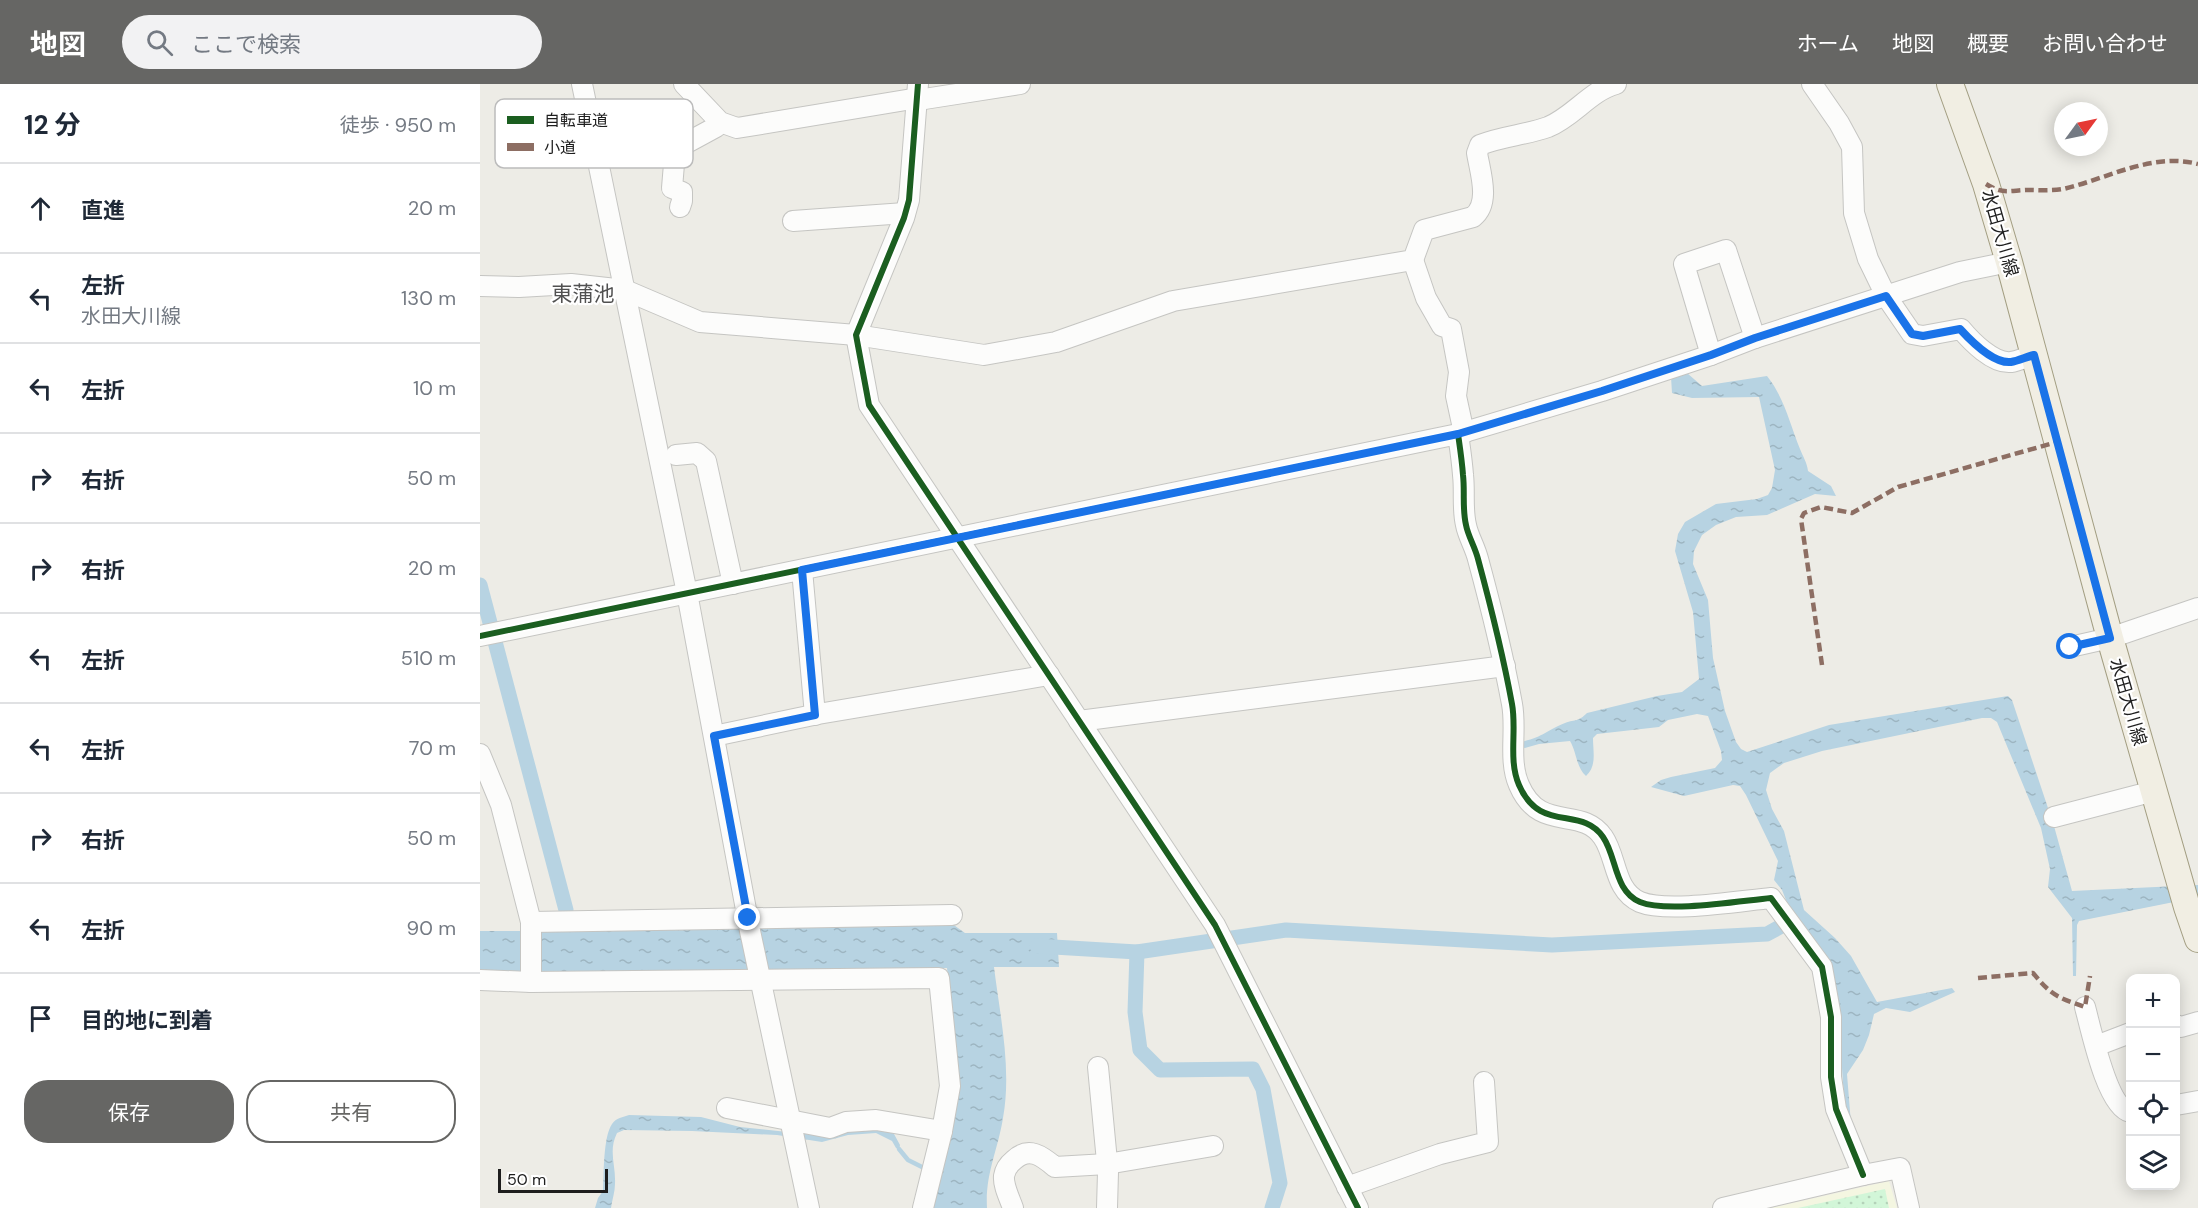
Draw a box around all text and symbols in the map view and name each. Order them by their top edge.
search box [122,15,542,69]
text: 地図 [30,26,86,63]
icon: search [143,26,176,59]
text: ここで検索 [191,30,301,59]
text: ホーム [1797,30,1859,58]
text: 地図 [1892,30,1934,58]
text: 概要 [1967,30,2009,58]
text: お問い合わせ [2042,30,2168,58]
legend [495,99,693,168]
north arrow [2054,102,2108,156]
text: 12 分 [24,108,81,142]
text: 自転車道 [544,110,608,131]
text: 徒歩 · 950 m [340,112,456,138]
text: 小道 [544,137,576,158]
street label: 水田大川線 [1976,186,2024,280]
icon: ahead [24,192,57,225]
text: 20 m [408,195,456,221]
text: 直進 [81,196,125,225]
text: 左折 [81,271,125,300]
district label: 東蒲池 [552,280,615,308]
icon: left [24,282,57,315]
text: 130 m [401,285,456,311]
text: 水田大川線 [81,303,181,329]
icon: left [24,372,57,405]
text: 10 m [413,375,456,401]
text: 左折 [81,376,125,405]
icon: right [24,462,57,495]
text: 50 m [407,465,456,491]
text: 右折 [81,466,125,495]
icon: right [24,552,57,585]
text: 20 m [408,555,456,581]
text: 右折 [81,556,125,585]
route start [2056,633,2082,659]
icon: left [24,642,57,675]
text: 510 m [401,645,456,671]
text: 左折 [81,646,125,675]
street label: 水田大川線 [2104,655,2152,749]
icon: left [24,732,57,765]
text: 70 m [409,735,456,761]
text: 左折 [81,736,125,765]
icon: right [24,822,57,855]
text: 50 m [407,825,456,851]
text: 右折 [81,826,125,855]
route end [734,904,760,930]
icon: left [24,912,57,945]
text: 90 m [407,915,456,941]
text: 左折 [81,916,125,945]
map controls [2126,974,2180,1190]
button: + [2126,974,2180,1028]
icon: arrive [24,1002,57,1035]
text: 目的地に到着 [81,1006,213,1035]
button: − [2126,1028,2180,1082]
button: 保存 [24,1080,234,1143]
button: 共有 [246,1080,456,1143]
button: locate [2126,1082,2180,1136]
button: layers [2126,1136,2180,1190]
scale bar [498,1166,608,1194]
text: 50 m [507,1169,546,1190]

